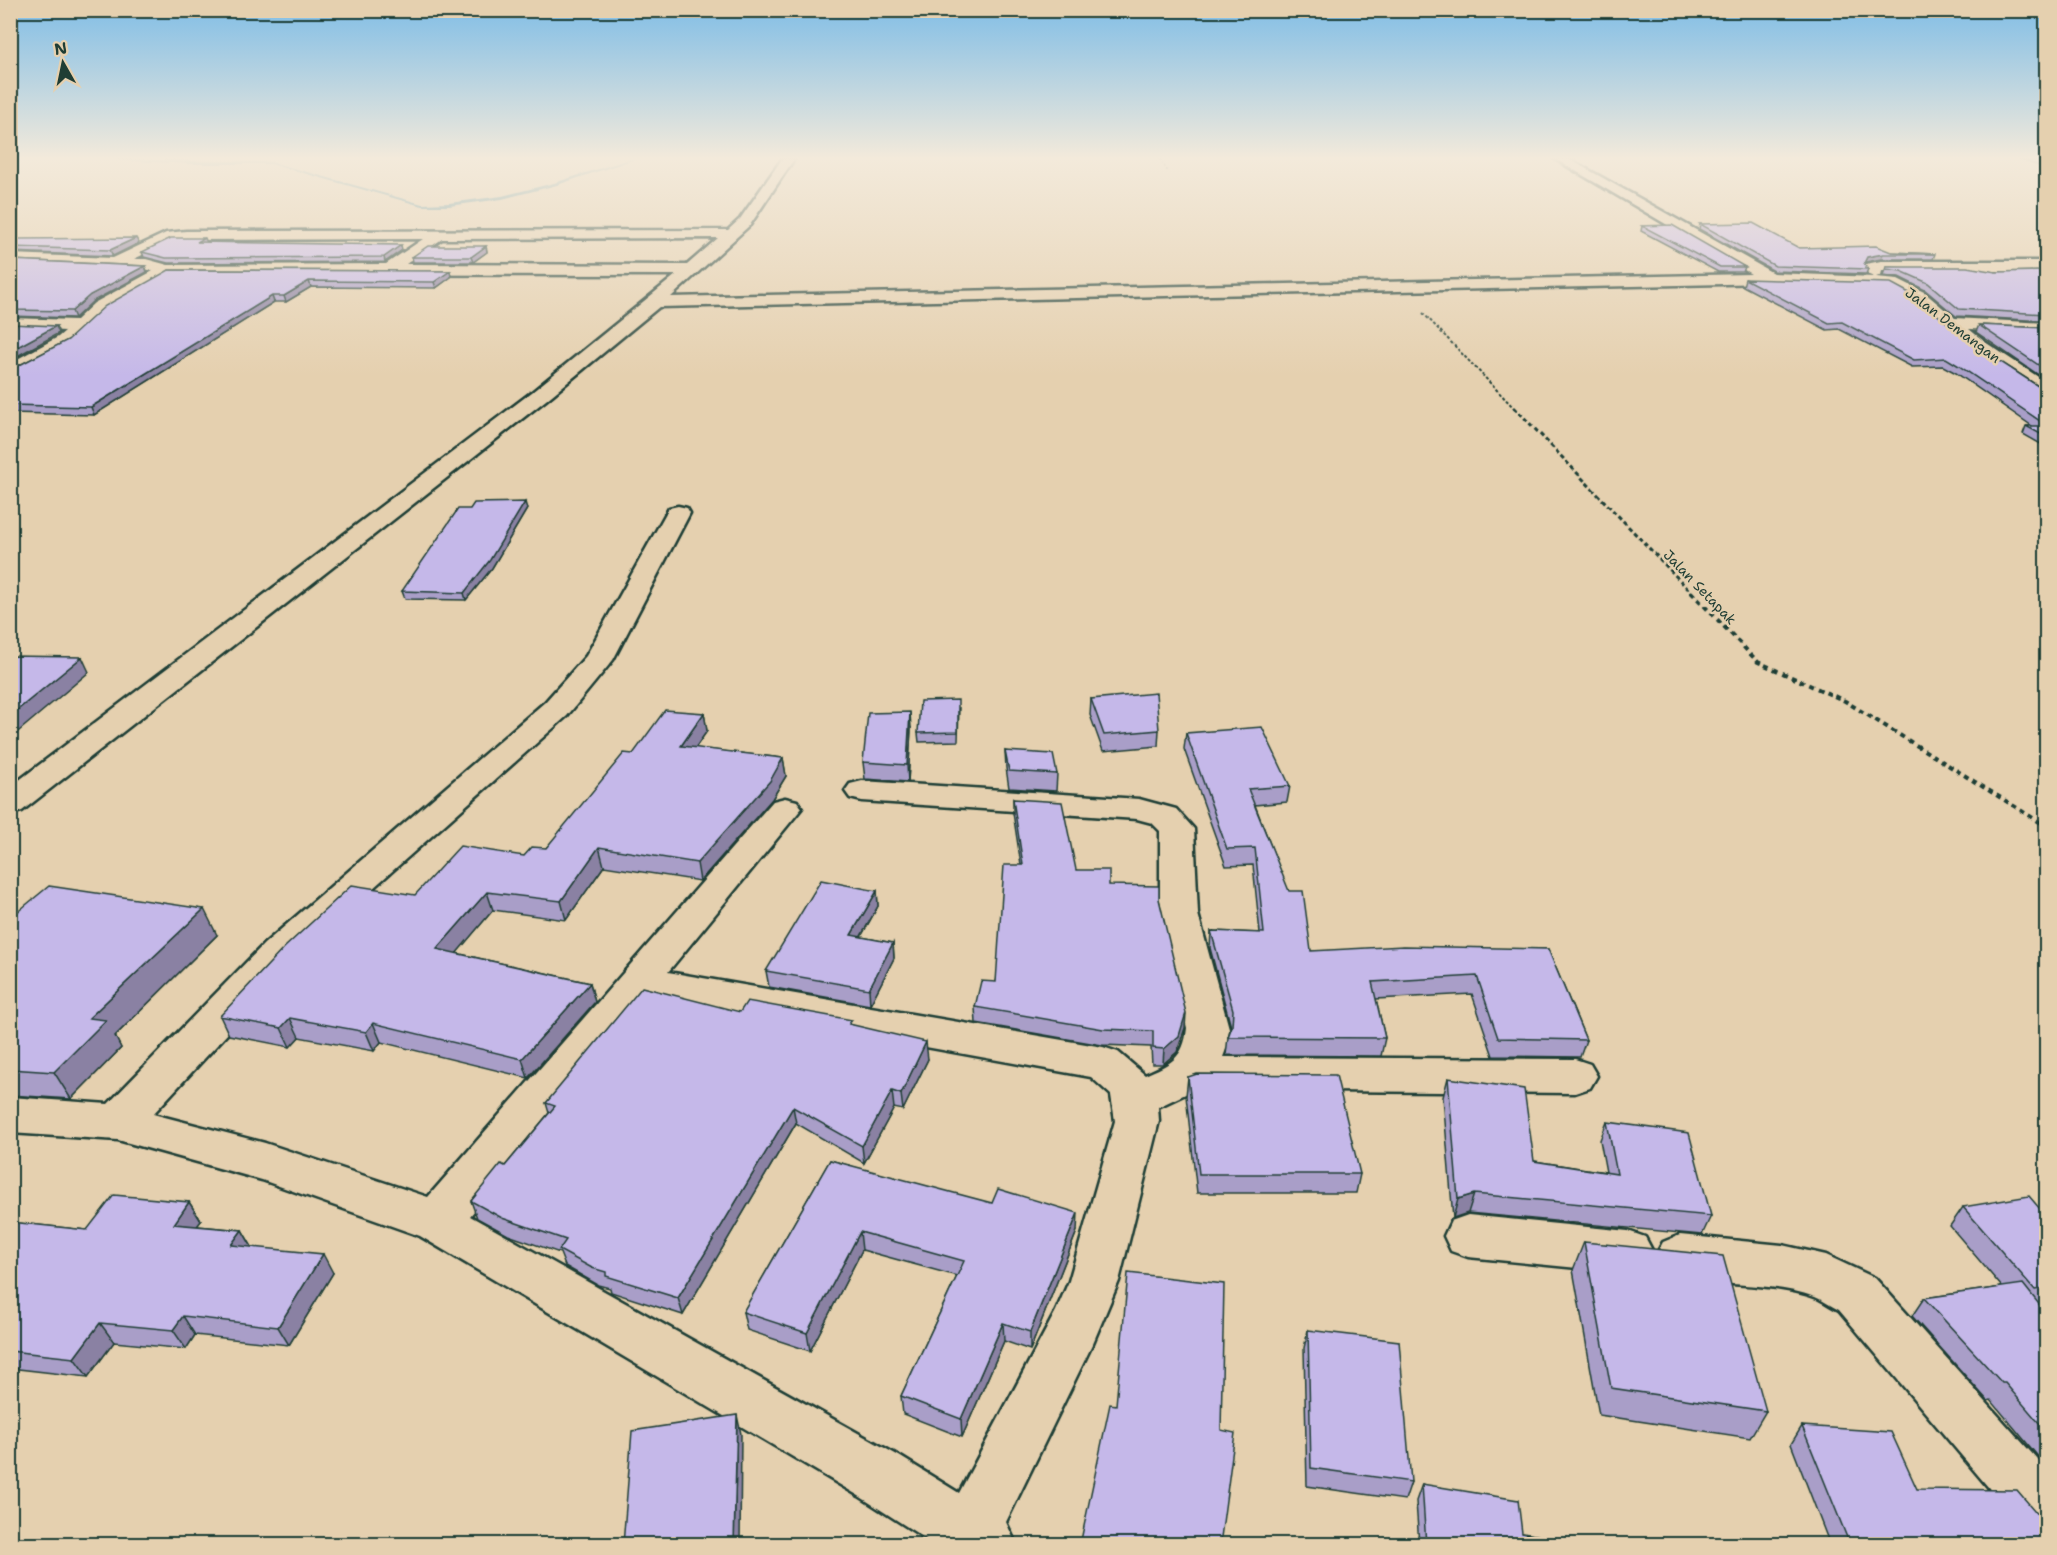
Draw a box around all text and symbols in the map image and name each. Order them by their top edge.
north arrow [33,33,93,93]
text: N [53,37,69,60]
street label: Jalan Demangan [1902,283,2005,367]
street label: Jalan Setapak [1660,546,1740,628]

